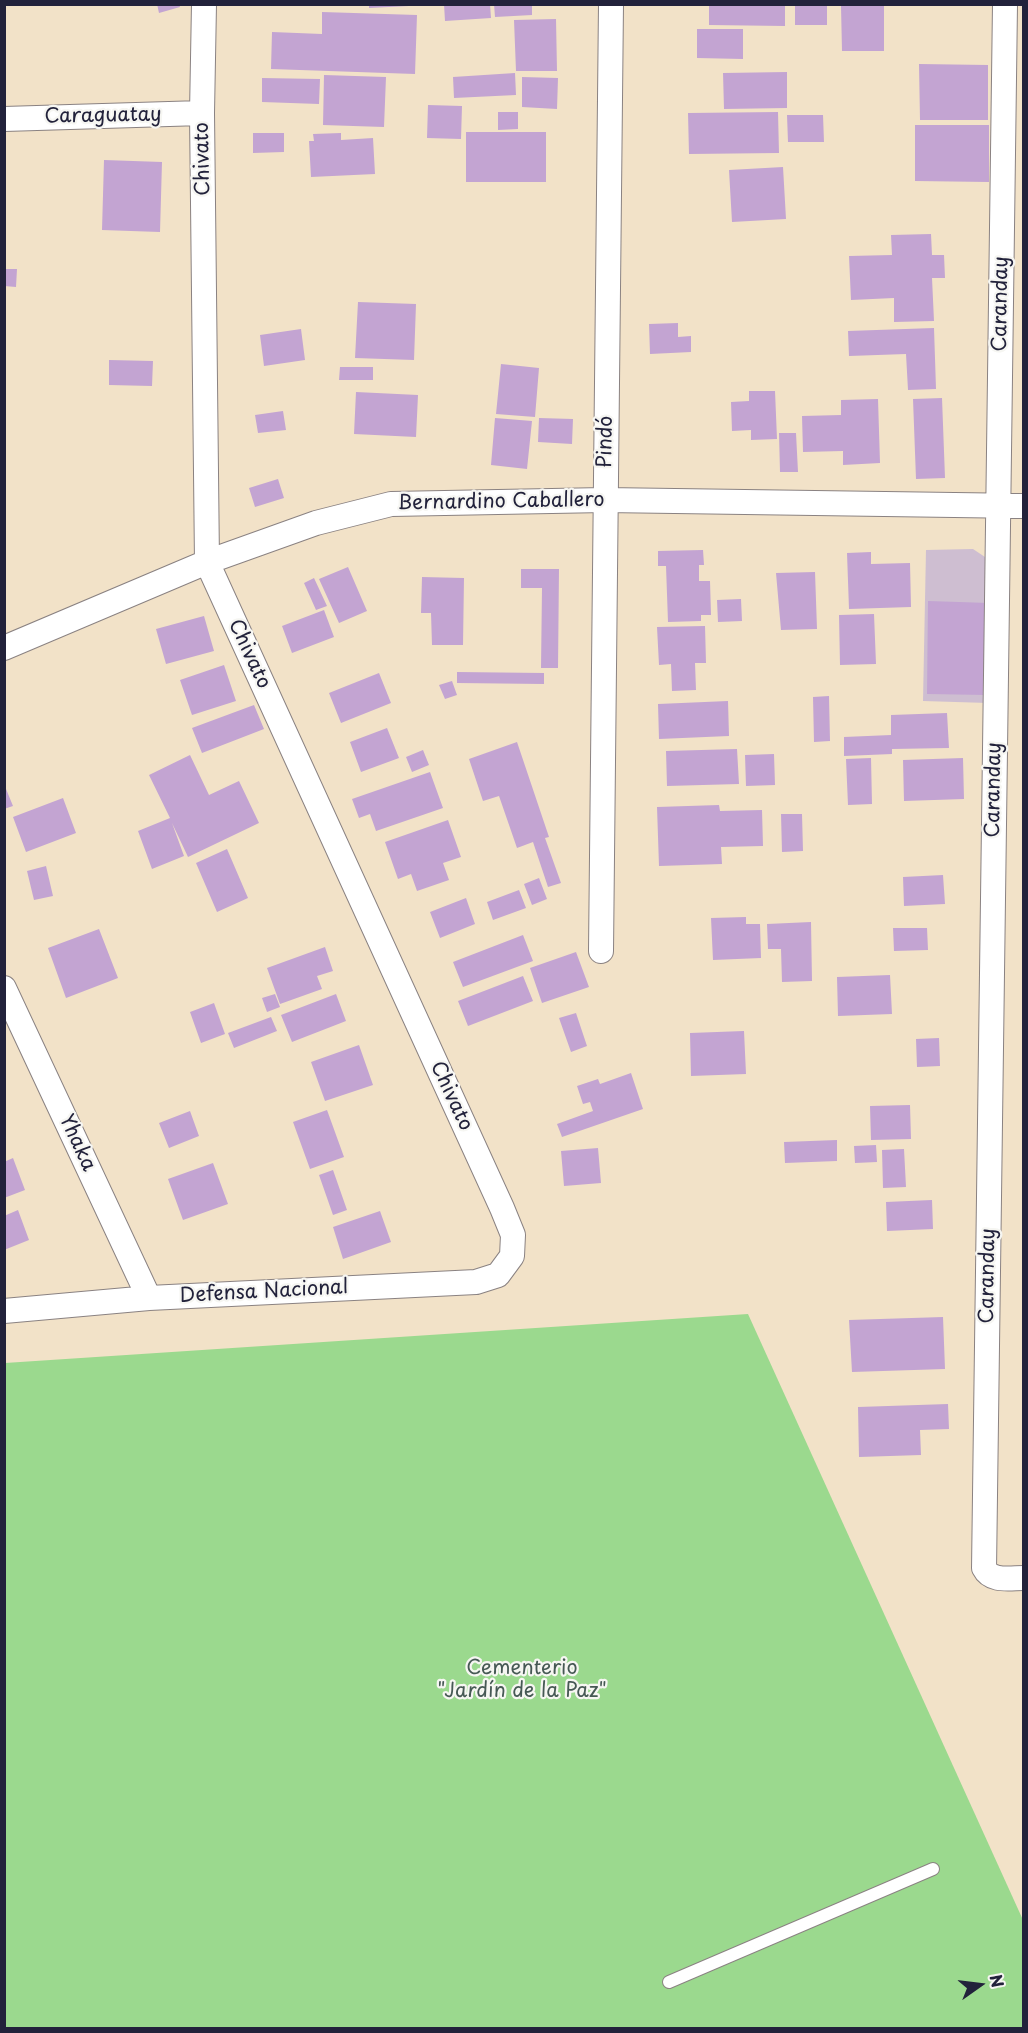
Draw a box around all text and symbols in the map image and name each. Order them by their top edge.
street label: Caraguatay [44,103,162,129]
street label: Chivato [190,122,216,196]
street label: Caranday [988,256,1014,352]
street label: Pindó [594,416,618,468]
street label: Bernardino Caballero [397,488,605,516]
street label: Chivato [223,616,275,692]
street label: Caranday [981,742,1007,838]
street label: Chivato [425,1058,477,1134]
street label: Yhaka [53,1111,101,1175]
street label: Caranday [975,1228,1001,1324]
street label: Defensa Nacional [179,1276,349,1308]
park label: Cementerio "Jardín de la Paz" [437,1656,607,1703]
north arrow [950,1955,1010,2015]
text: N [984,1972,1011,1990]

